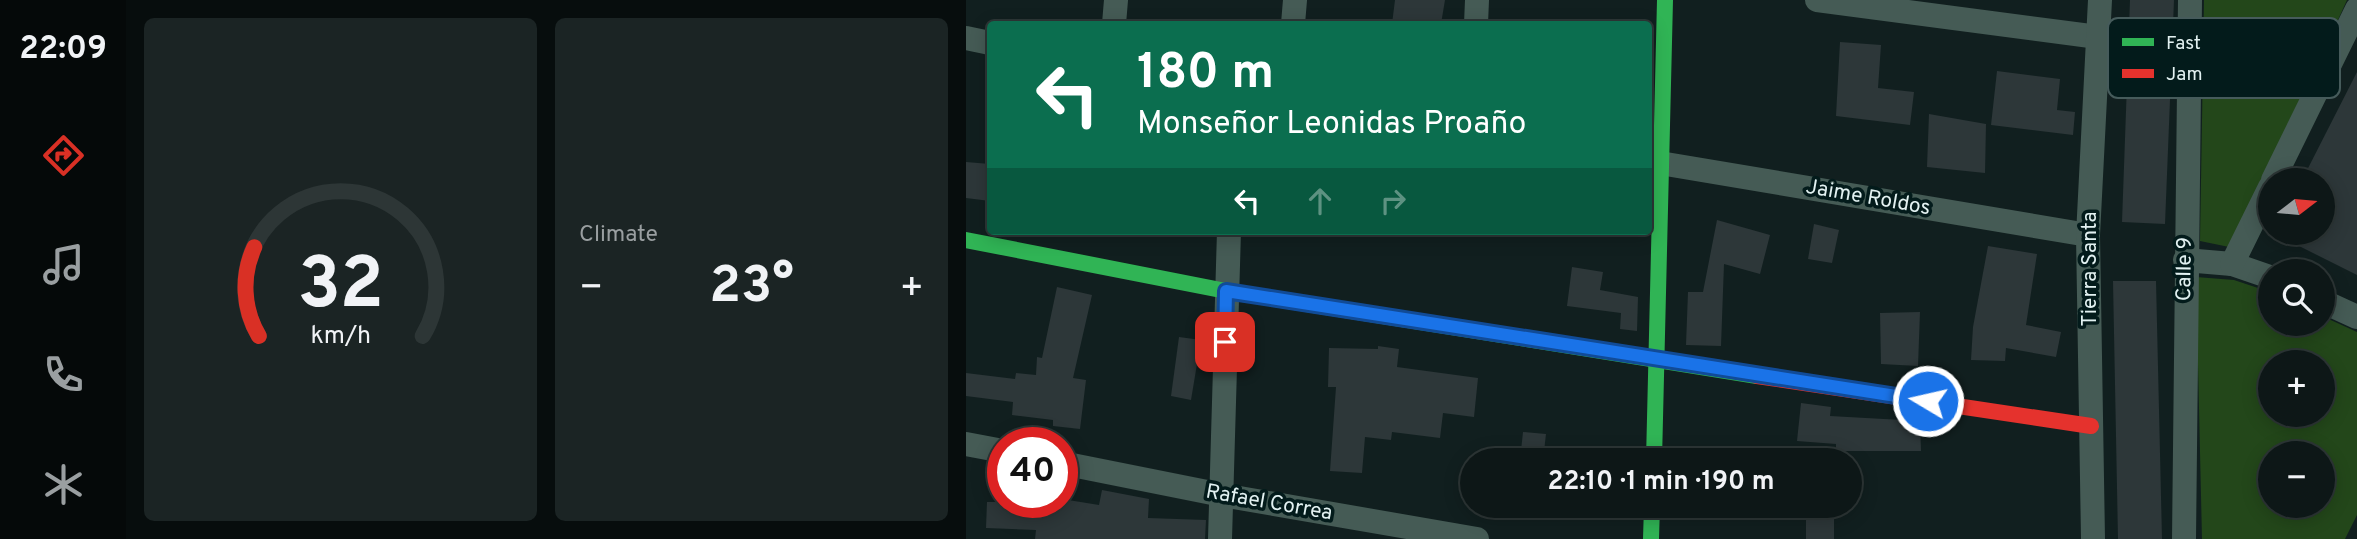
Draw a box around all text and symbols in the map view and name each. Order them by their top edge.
legend [2108,18,2340,98]
text: 22:09 [19,30,107,70]
text: Fast [2166,32,2201,56]
text: 180 m [1137,44,1274,106]
icon: left [1022,49,1113,140]
text: Jam [2166,63,2203,87]
text: Monseñor Leonidas Proaño [1137,105,1526,145]
icon: directions [39,131,88,180]
north arrow [2258,168,2334,245]
map controls [2258,168,2335,518]
street label: Jaime Roldos [1804,174,1932,222]
icon: left [1228,182,1266,220]
icon: ahead [1301,182,1339,220]
icon: right [1374,182,1412,220]
street label: Tierra Santa [2077,211,2104,327]
text: Climate [579,221,658,250]
street label: Calle 9 [2171,237,2199,301]
icon: music [39,240,88,289]
text: 32 [297,242,384,334]
text: 23° [709,255,794,321]
button: search [2258,259,2335,336]
text: − [579,265,604,314]
text: + [899,265,924,314]
pin [1195,312,1255,372]
text: km/h [310,320,371,352]
icon: arrive [1206,323,1244,361]
icon: phone [39,350,88,399]
button: + [2258,350,2335,427]
position arrow [1891,364,1965,438]
speed limit sign: 40 [987,427,1078,518]
button: − [2258,441,2335,518]
icon: climate [39,460,88,509]
text: 22:10 · 1 min · 190 m [1548,466,1774,499]
street label: Rafael Correa [1204,479,1334,527]

